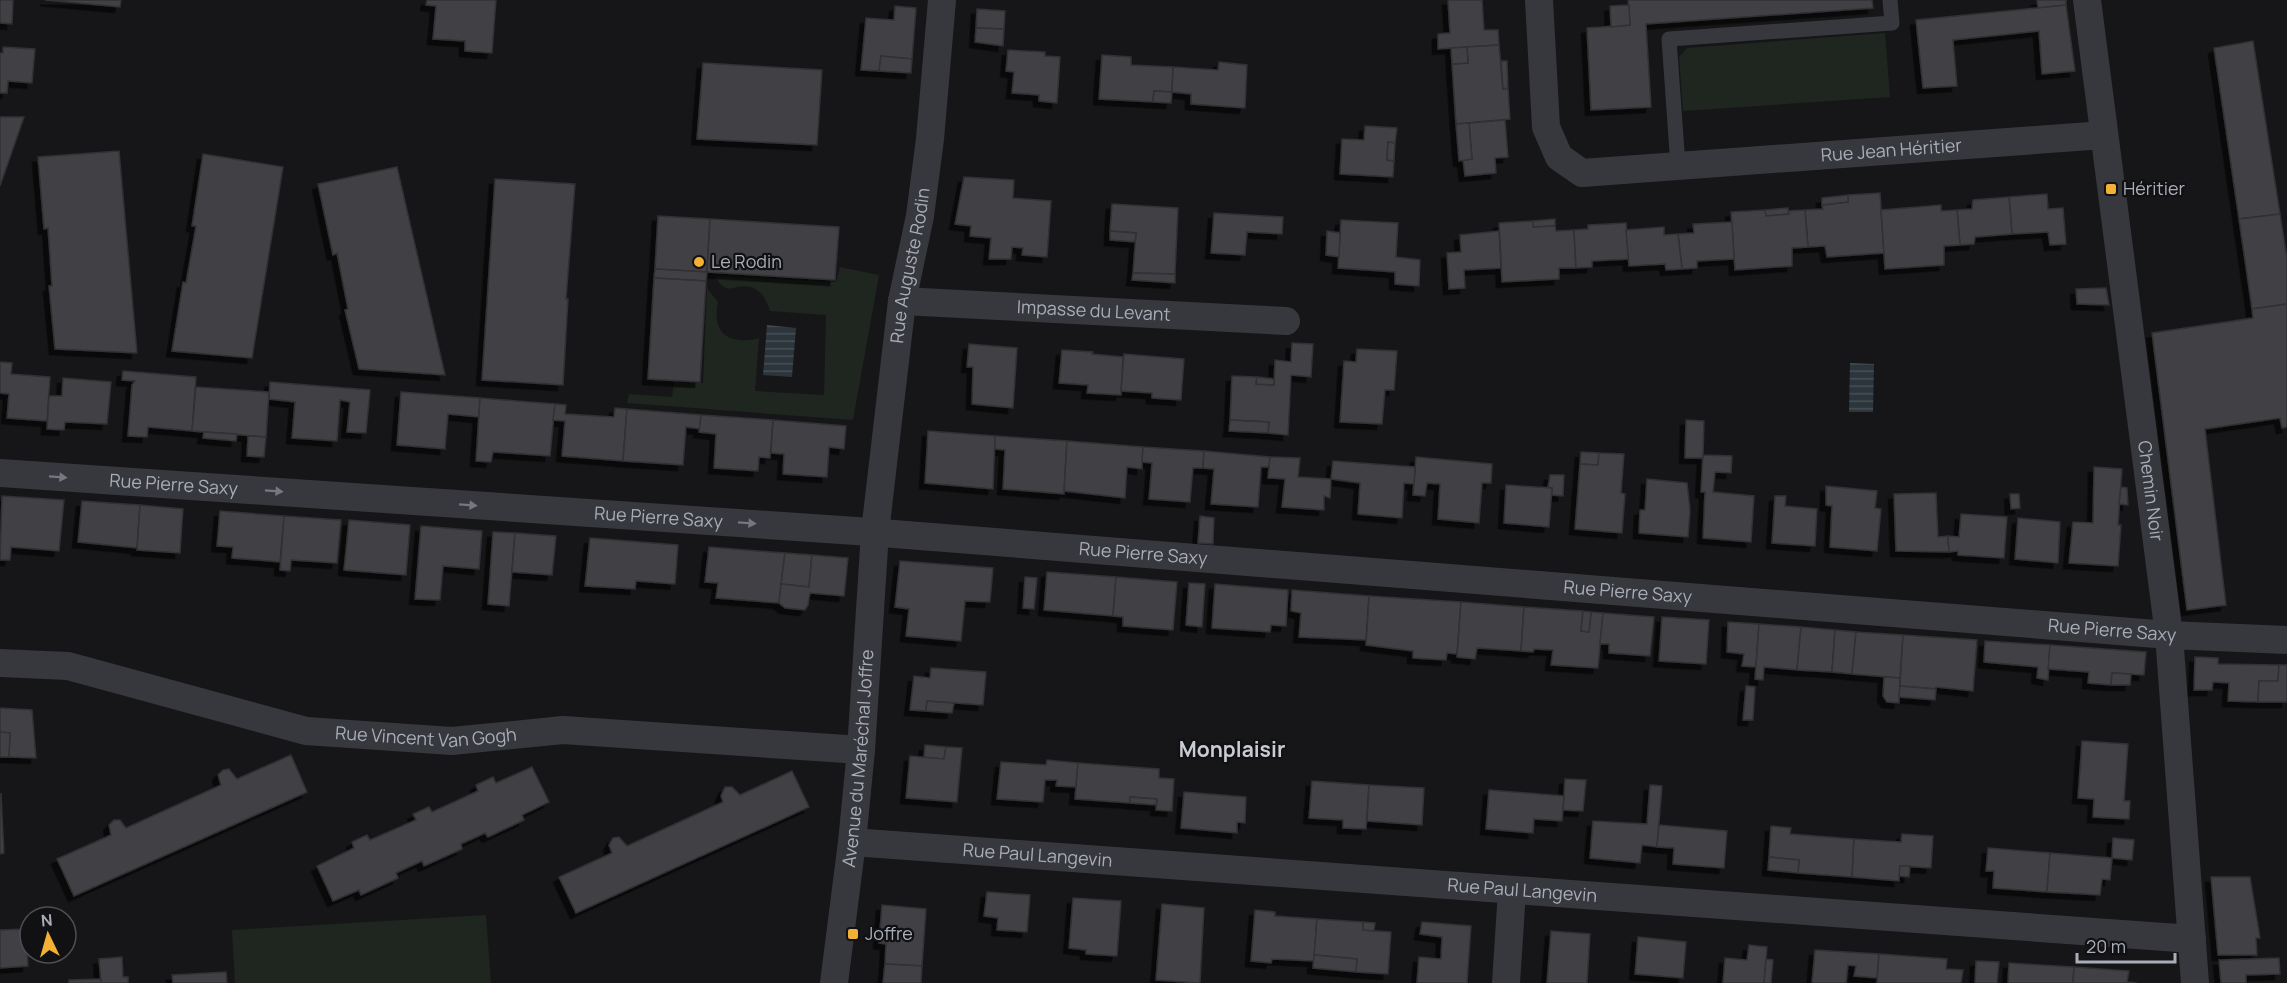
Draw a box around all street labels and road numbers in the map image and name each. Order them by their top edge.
street label: Rue Jean Héritier [1820,132,1963,167]
street label: Rue Auguste Rodin [884,186,935,344]
street label: Impasse du Levant [1016,294,1171,326]
street label: Chemin Noir [2133,439,2170,543]
street label: Rue Pierre Saxy [109,467,239,500]
street label: Rue Pierre Saxy [593,500,724,533]
street label: Rue Pierre Saxy [1078,536,1209,570]
street label: Rue Pierre Saxy [1563,574,1693,608]
street label: Rue Pierre Saxy [2047,612,2177,646]
street label: Avenue du Maréchal Joffre [836,649,878,869]
street label: Rue Vincent Van Gogh [334,720,518,752]
street label: Rue Paul Langevin [962,837,1113,872]
street label: Rue Paul Langevin [1447,872,1598,907]

